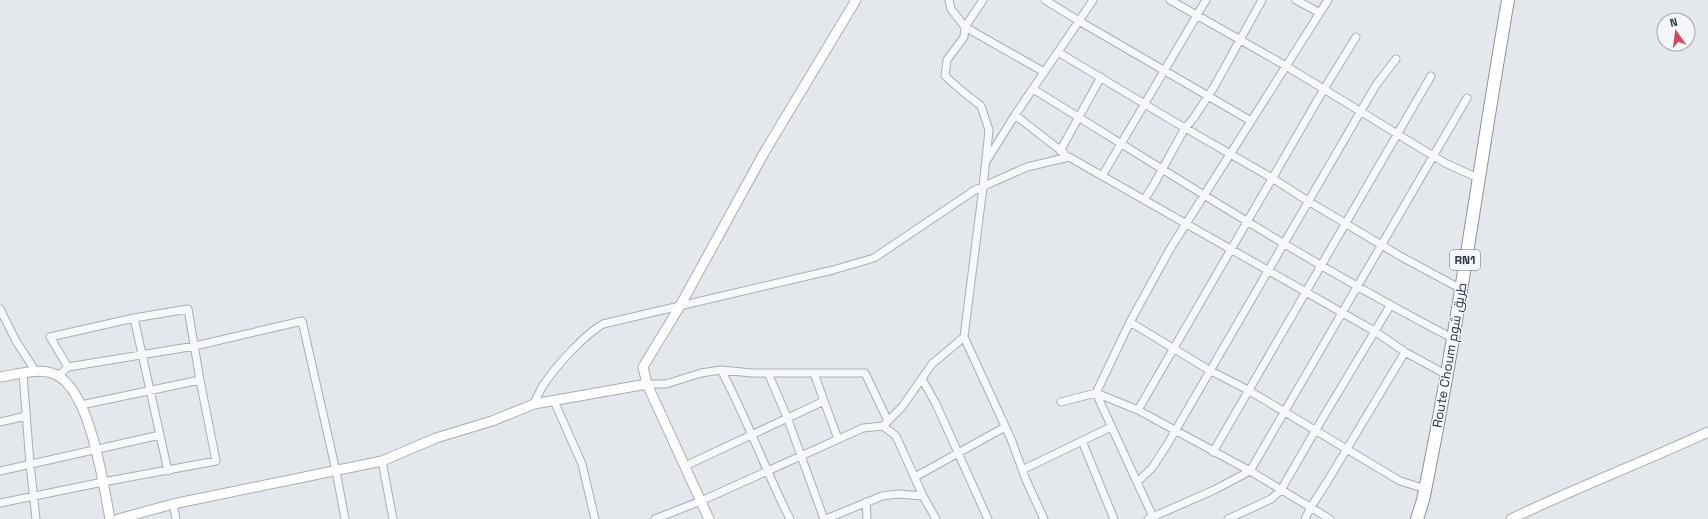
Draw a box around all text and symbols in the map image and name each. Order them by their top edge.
north arrow [1656,12,1696,52]
text: N [1668,15,1679,30]
road number: RN1 [1450,250,1480,270]
street label: Route Choum طريق شوم [1428,281,1472,429]

